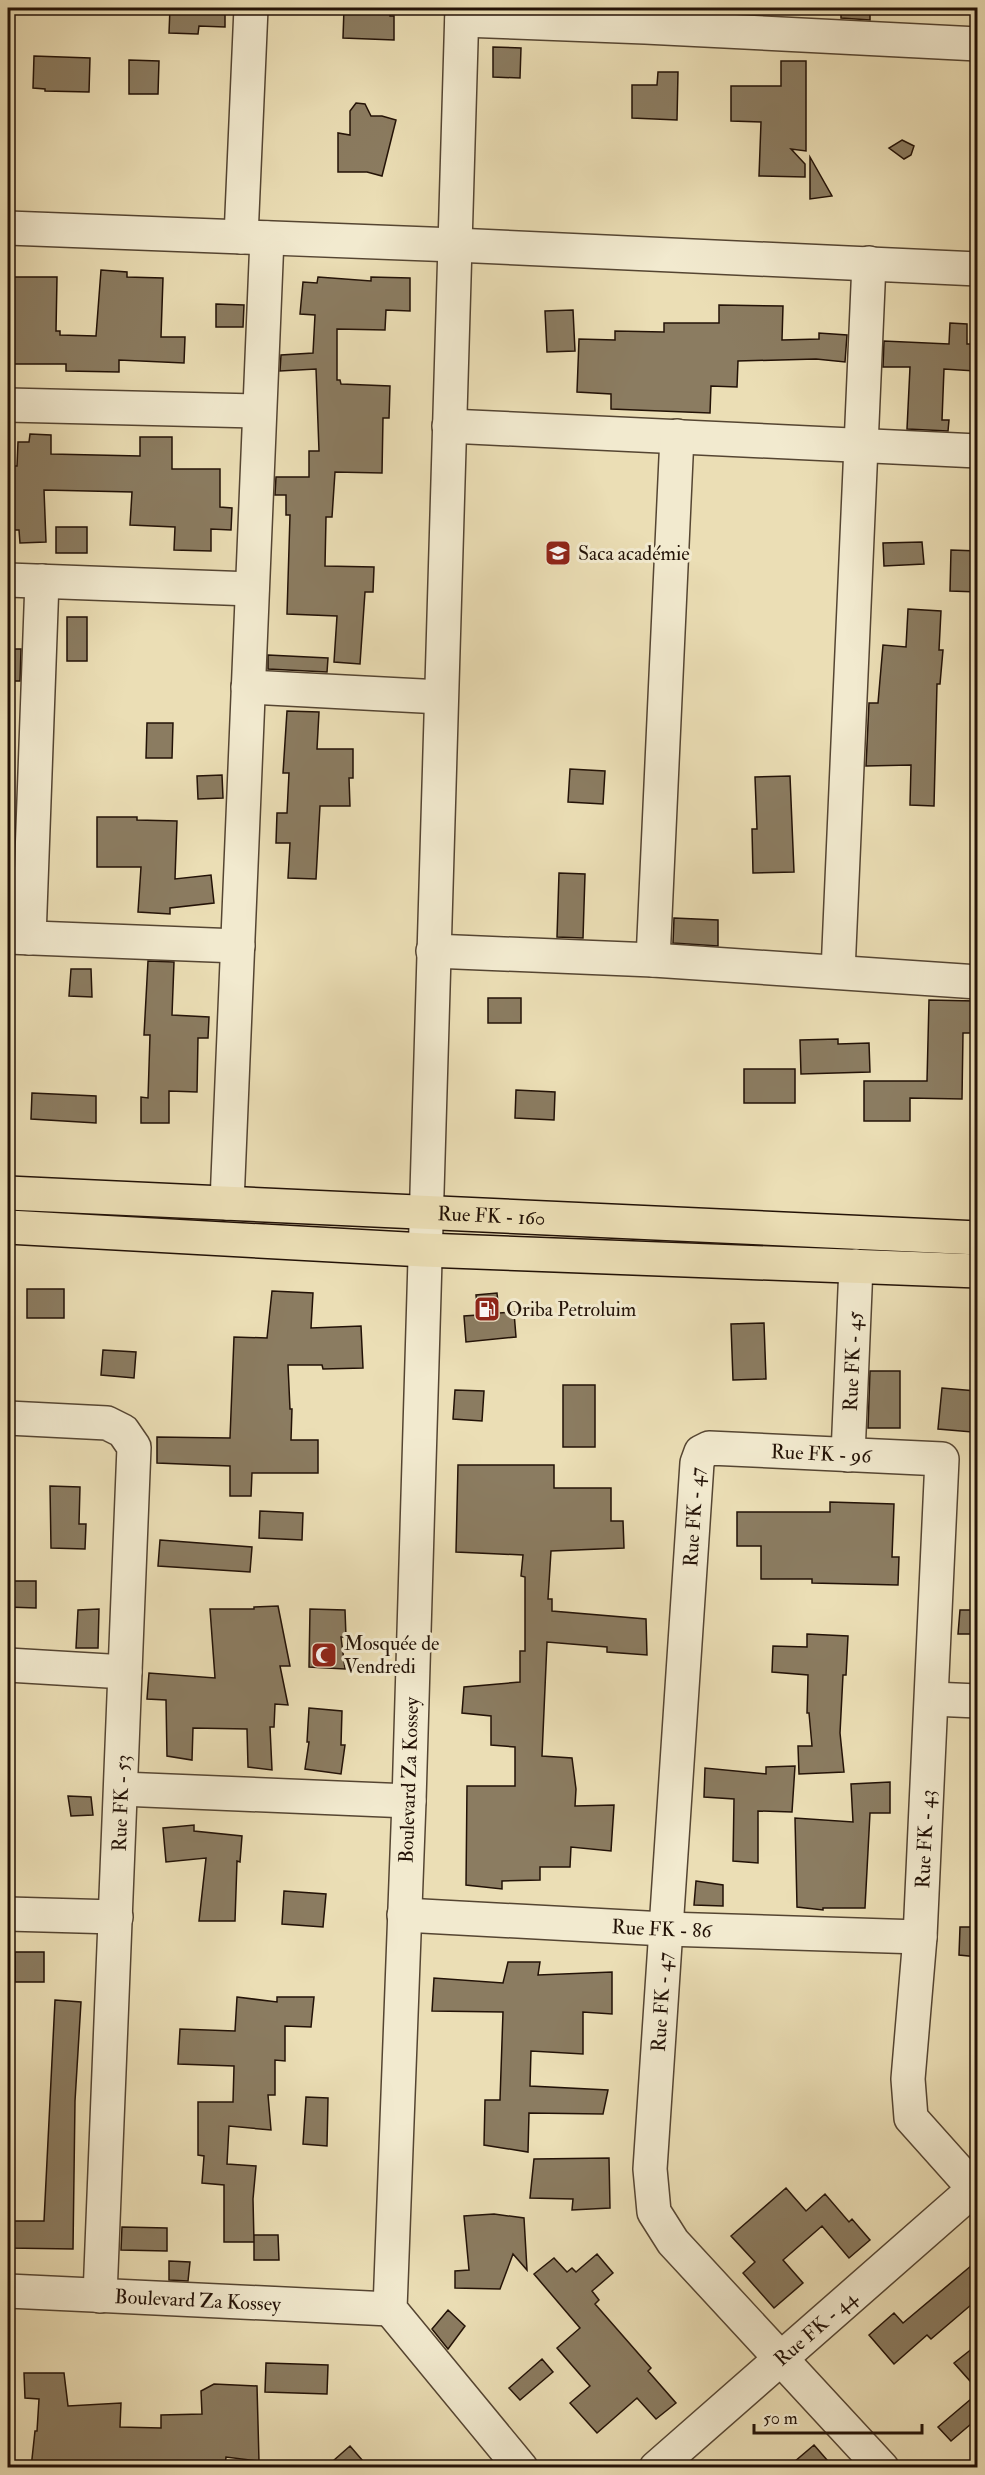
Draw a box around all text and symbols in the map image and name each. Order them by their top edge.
school or university icon: Saca académie [543,538,573,568]
place label: Saca académie [578,541,690,566]
street label: Rue FK - 160 [437,1200,546,1230]
fuel station icon: Oriba Petroluim [472,1294,502,1324]
place label: Oriba Petroluim [506,1297,637,1322]
street label: Rue FK - 45 [837,1310,867,1412]
street label: Rue FK - 96 [770,1438,873,1468]
street label: Rue FK - 47 [678,1466,709,1568]
place label: Mosquée de Vendredi [344,1631,439,1679]
mosque icon: Mosquée de Vendredi [309,1640,339,1670]
street label: Boulevard Za Kossey [394,1695,424,1863]
street label: Rue FK - 53 [107,1754,135,1852]
street label: Rue FK - 43 [910,1789,940,1889]
street label: Rue FK - 86 [611,1914,713,1943]
street label: Rue FK - 47 [645,1951,677,2053]
street label: Boulevard Za Kossey [114,2284,283,2316]
street label: Rue FK - 44 [769,2284,863,2371]
scale bar [754,2397,922,2435]
text: 50 m [763,2407,798,2430]

